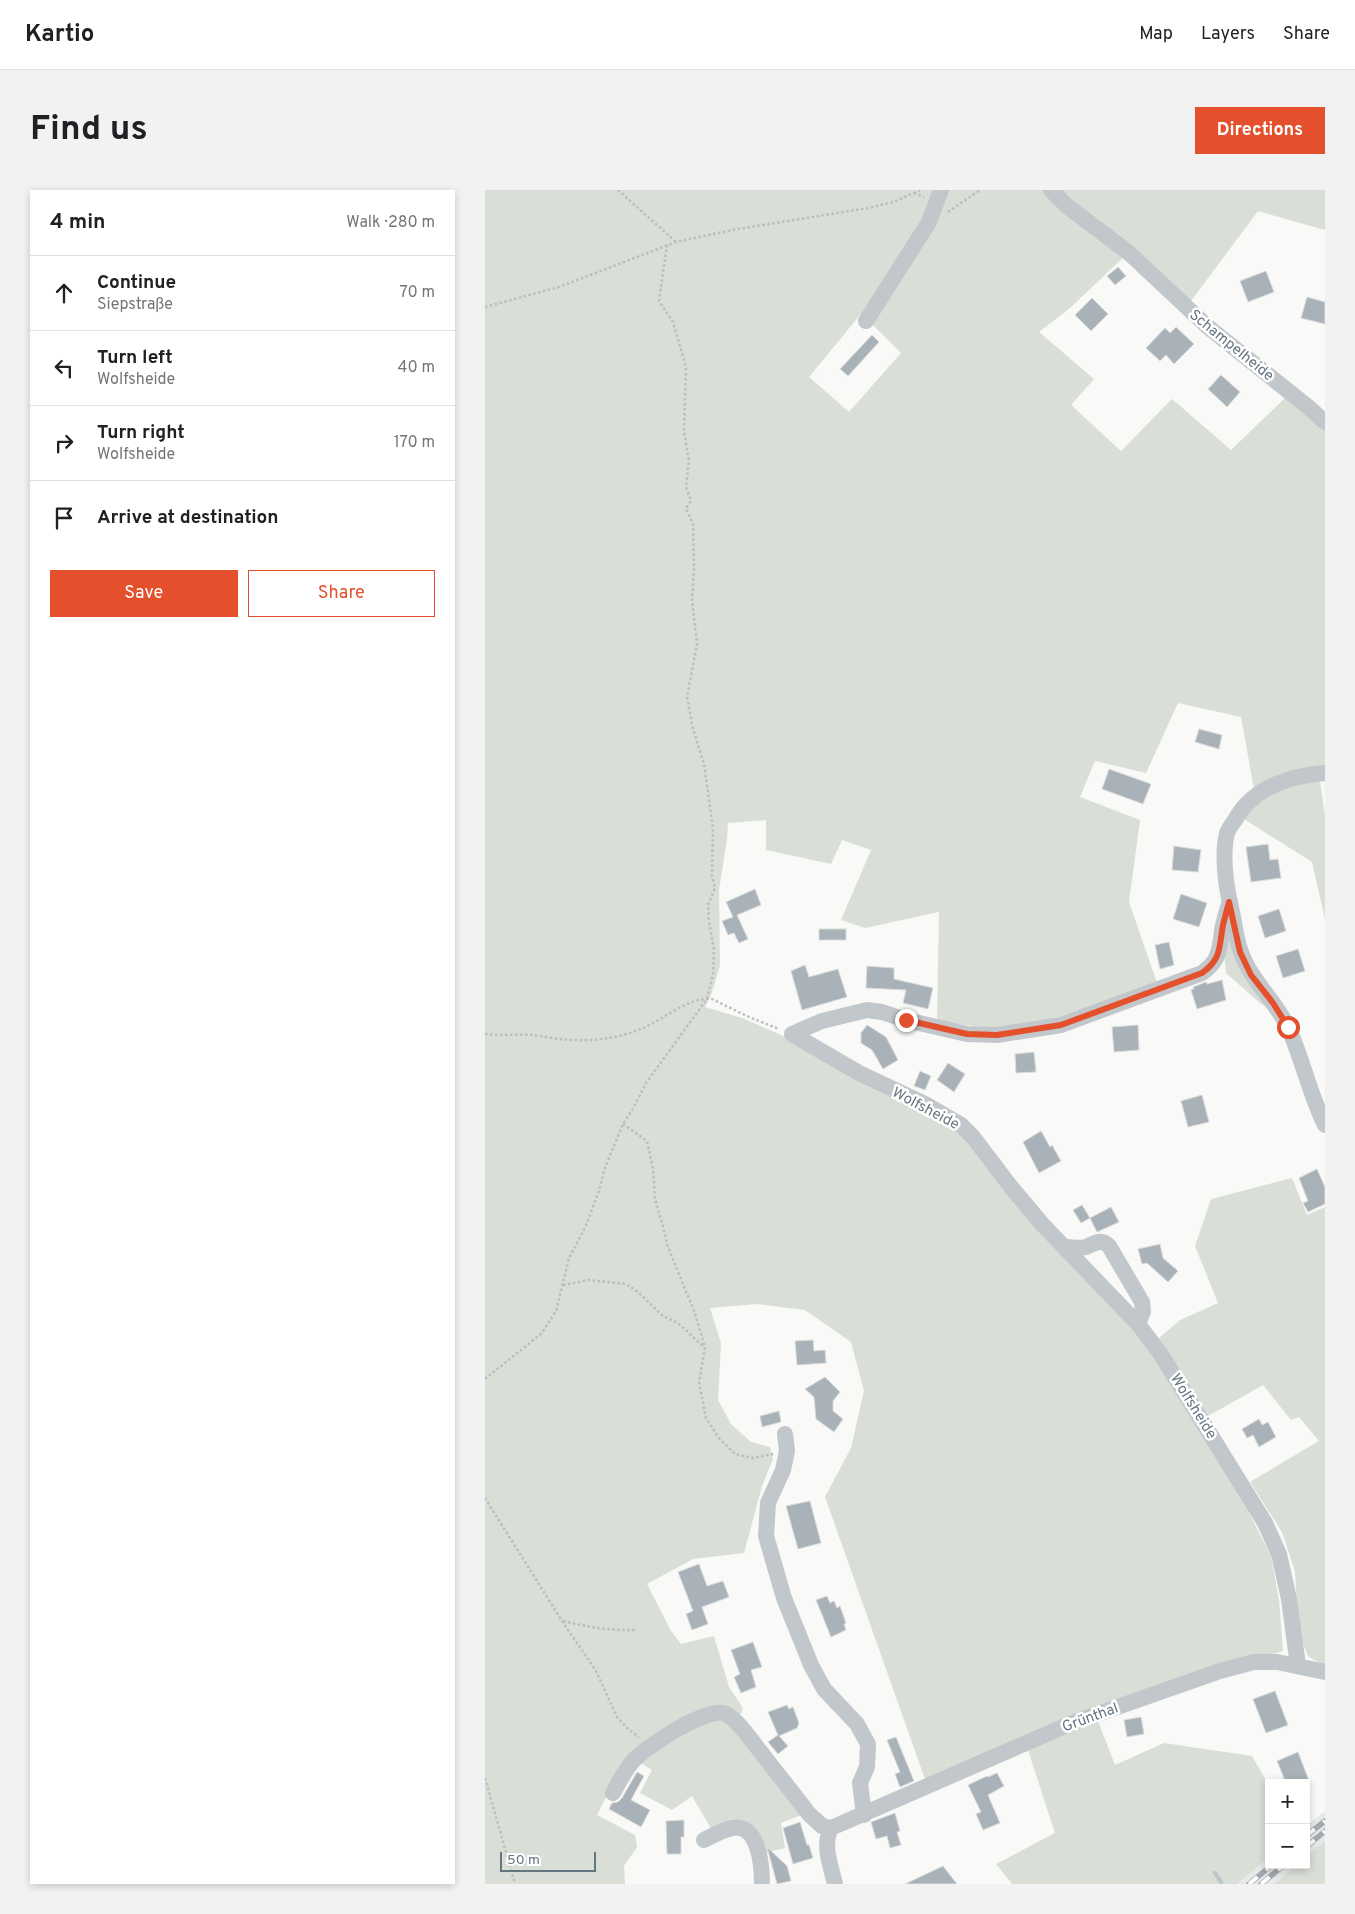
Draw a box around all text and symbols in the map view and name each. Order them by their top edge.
text: Kartio [25,20,94,50]
text: Map [1139,23,1173,46]
text: Layers [1201,23,1255,46]
text: Share [1283,23,1330,46]
button: Directions [1195,107,1325,154]
text: Find us [30,108,148,152]
text: 4 min [50,209,106,236]
text: Walk · 280 m [346,213,435,233]
text: Continue [97,271,176,295]
icon: ahead [50,279,78,307]
text: 70 m [400,283,435,303]
text: Siepstraße [97,295,173,315]
street label: Schampelheide [1185,306,1277,386]
text: Turn left [97,346,173,370]
icon: left [50,354,78,382]
text: 40 m [397,358,435,378]
text: Wolfsheide [97,370,175,390]
text: Turn right [97,421,185,445]
icon: right [50,429,78,457]
text: 170 m [394,433,435,453]
text: Wolfsheide [97,445,175,465]
icon: arrive [50,504,78,532]
text: Arrive at destination [97,506,278,530]
button: Save [50,570,238,617]
button: Share [248,570,435,617]
route end [895,1009,918,1032]
route start [1277,1016,1300,1039]
street label: Wolfsheide [888,1084,962,1135]
street label: Wolfsheide [1165,1371,1220,1443]
street label: Grünthal [1060,1699,1121,1737]
map controls [1265,1779,1310,1869]
button: + [1265,1779,1310,1824]
button: − [1265,1824,1310,1869]
scale bar [500,1849,596,1872]
text: 50 m [507,1852,540,1869]

